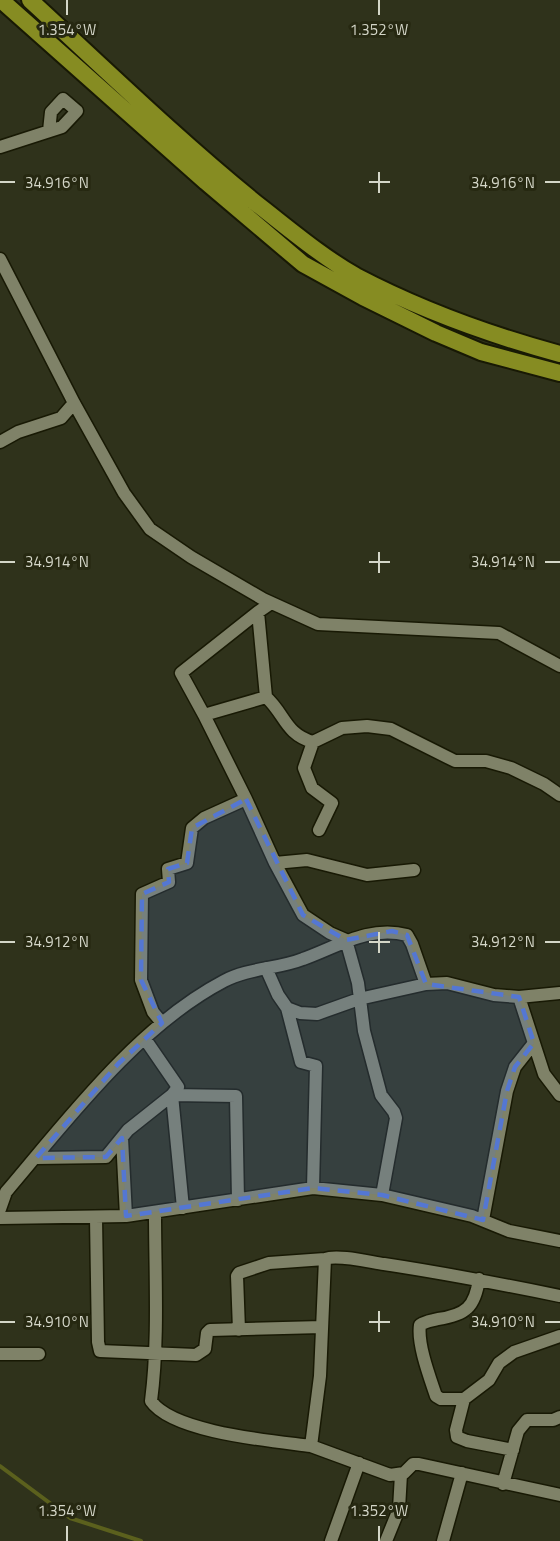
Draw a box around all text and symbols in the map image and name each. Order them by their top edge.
text: 1.354°W [38,18,96,41]
text: 1.352°W [350,18,408,41]
text: 34.916°N [25,171,89,194]
text: 34.916°N [471,171,535,194]
text: 34.914°N [25,550,89,573]
text: 34.914°N [471,550,535,573]
text: 34.912°N [25,930,89,953]
text: 34.912°N [471,930,535,953]
text: 34.910°N [25,1310,89,1333]
text: 34.910°N [471,1310,535,1333]
text: 1.354°W [38,1499,96,1522]
text: 1.352°W [350,1499,408,1522]

